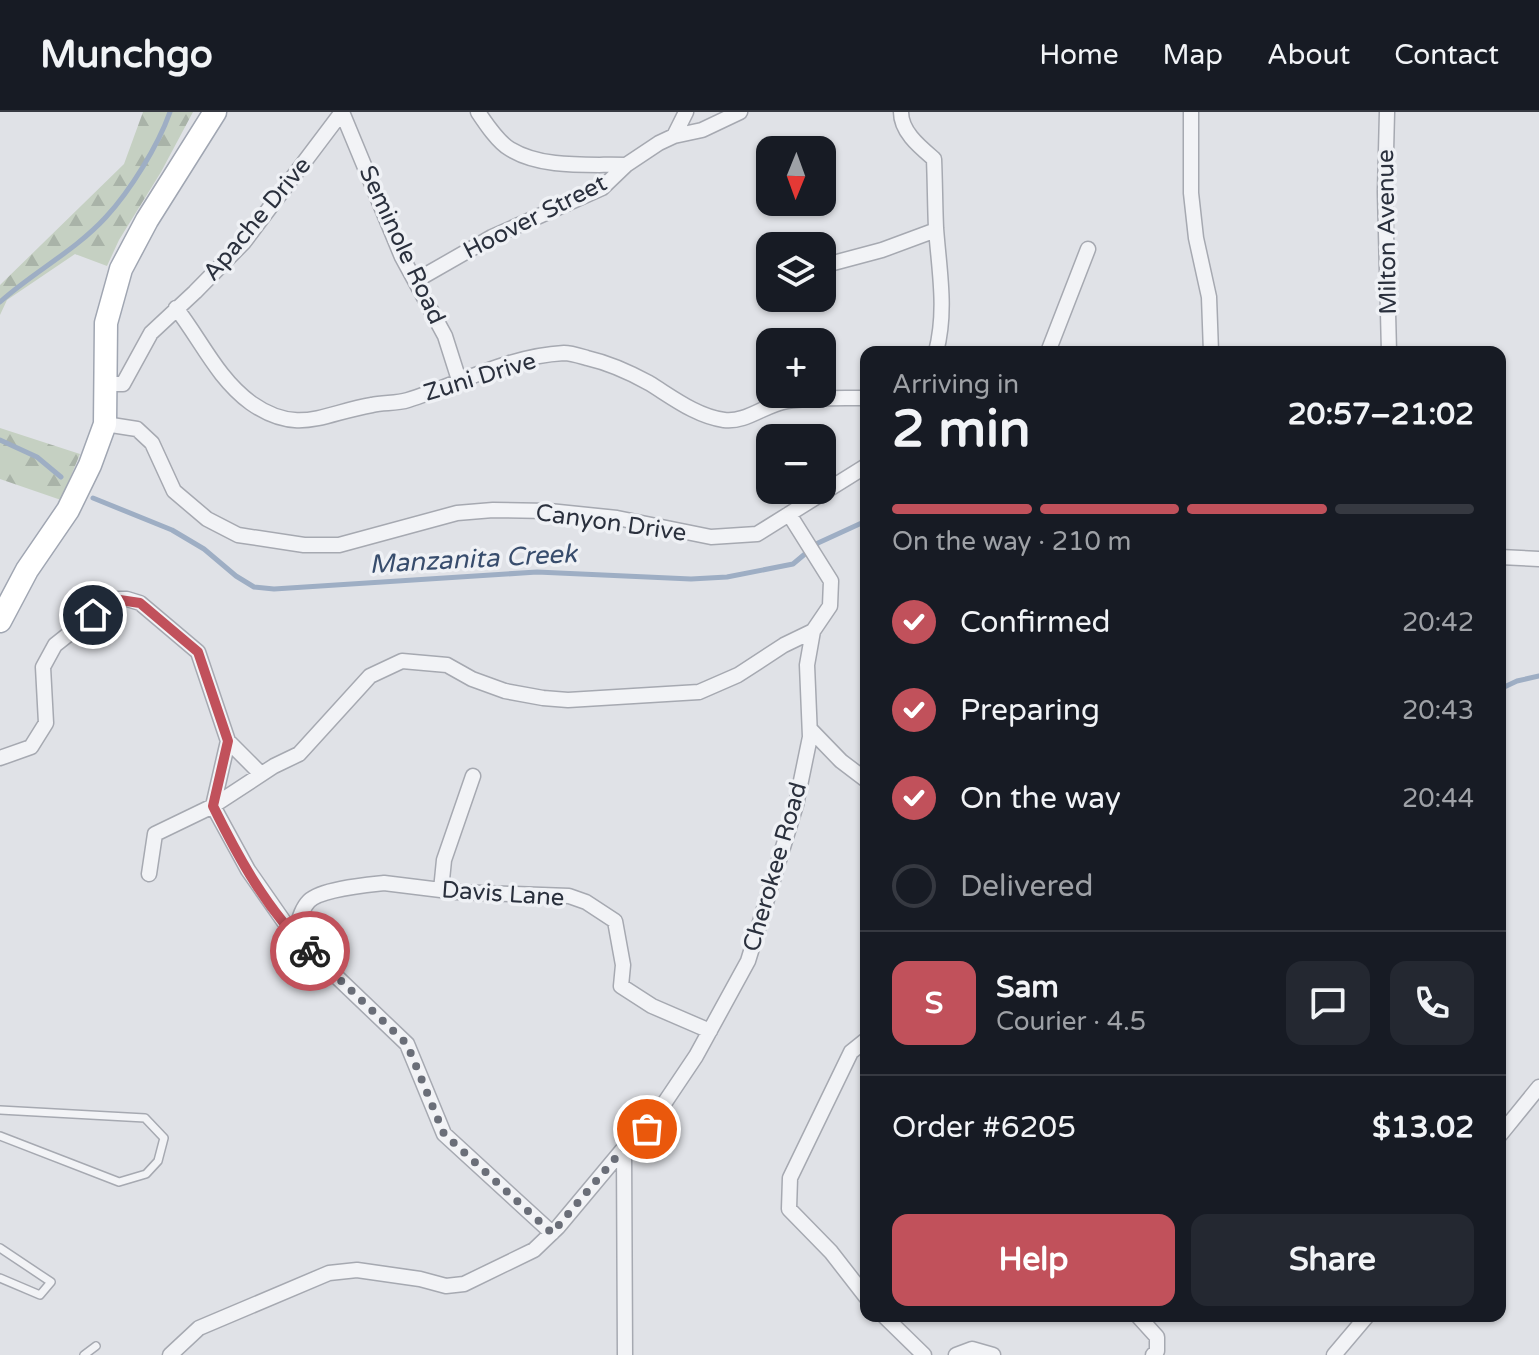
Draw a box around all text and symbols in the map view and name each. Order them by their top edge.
text: Munchgo [40,32,213,78]
text: Home [1039,38,1119,72]
text: Map [1163,38,1223,72]
text: About [1267,38,1350,72]
text: Contact [1394,38,1499,72]
north arrow [756,136,836,216]
map controls [756,136,836,504]
street label: Milton Avenue [1371,149,1403,315]
street label: Apache Drive [197,151,317,287]
street label: Seminole Road [353,161,451,329]
street label: Hoover Street [458,168,612,266]
button: layers [756,232,836,312]
button: + [756,328,836,408]
street label: Zuni Drive [420,346,540,408]
text: Arriving in [892,369,1019,400]
text: 20:57–21:02 [1288,396,1474,433]
text: 2 min [892,398,1031,461]
button: − [756,424,836,504]
street label: Canyon Drive [534,498,688,548]
text: On the way · 210 m [892,526,1131,557]
water label: Manzanita Creek [368,538,579,580]
pin [59,581,127,649]
icon: home [71,593,115,637]
icon: check [892,600,936,644]
text: Confirmed [960,604,1111,641]
text: 20:42 [1402,607,1474,638]
icon: check [892,688,936,732]
text: Preparing [960,692,1100,729]
text: 20:43 [1402,695,1474,726]
icon: check [892,776,936,820]
street label: Cherokee Road [737,779,813,955]
text: On the way [960,780,1121,817]
text: 20:44 [1402,783,1474,814]
text: Delivered [960,868,1094,905]
street label: Davis Lane [441,875,565,913]
courier [270,911,350,991]
icon: bike [288,929,332,973]
button: chat [1286,961,1370,1045]
button: phone [1390,961,1474,1045]
text: Sam [996,969,1059,1006]
text: S [925,985,943,1022]
text: Courier · 4.5 [996,1006,1146,1037]
pin [613,1095,681,1163]
icon: bag [625,1107,669,1151]
text: Order #6205 [892,1109,1076,1146]
text: $13.02 [1372,1109,1474,1146]
button: Help [892,1214,1175,1306]
button: Share [1191,1214,1474,1306]

